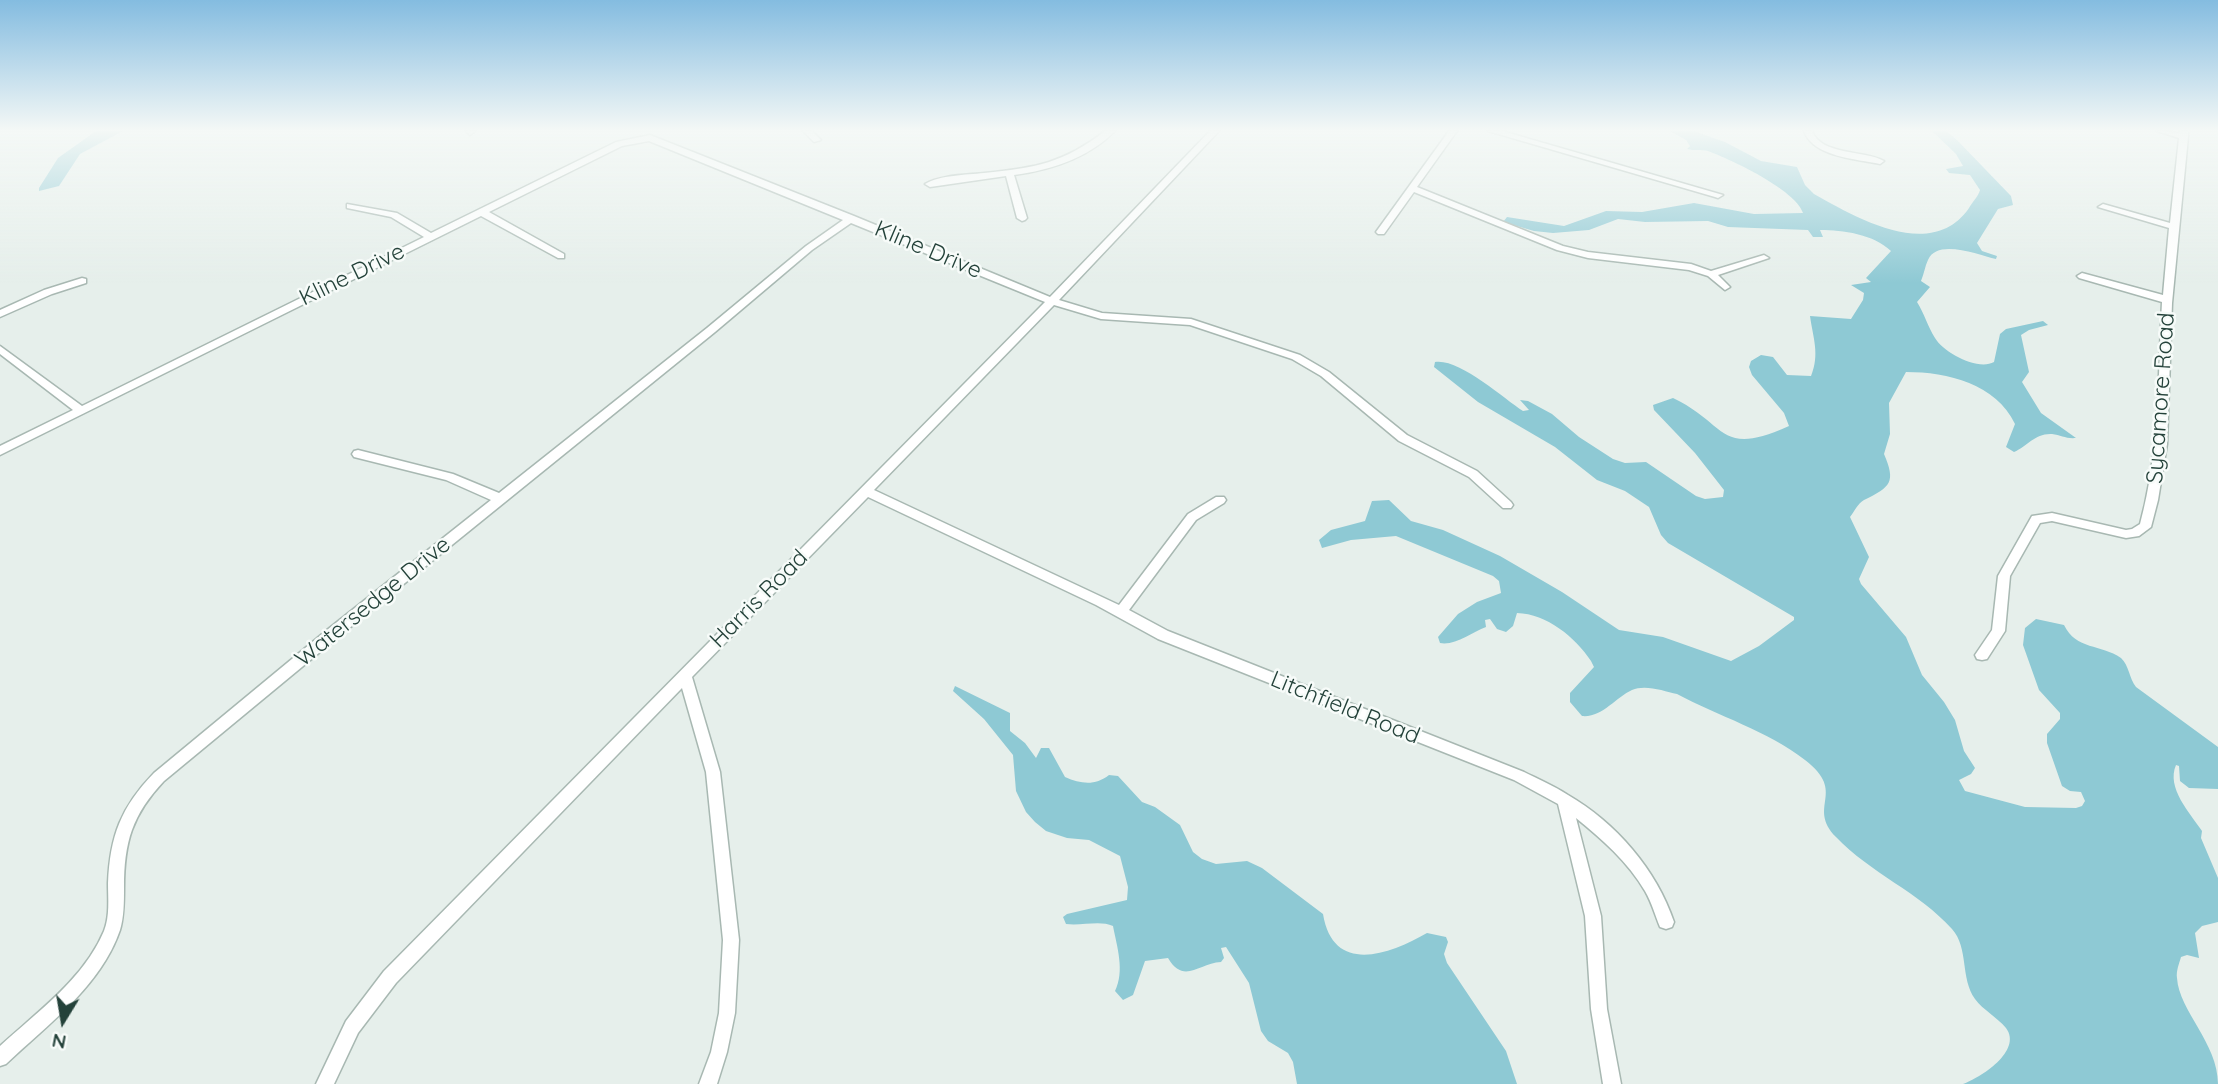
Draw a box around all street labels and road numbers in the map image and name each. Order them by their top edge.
street label: Kline Drive [870,215,986,285]
street label: Kline Drive [295,238,409,312]
street label: Sycamore Road [2141,312,2181,484]
street label: Watersedge Drive [290,531,456,673]
street label: Harris Road [704,544,814,654]
street label: Litchfield Road [1266,666,1424,750]

